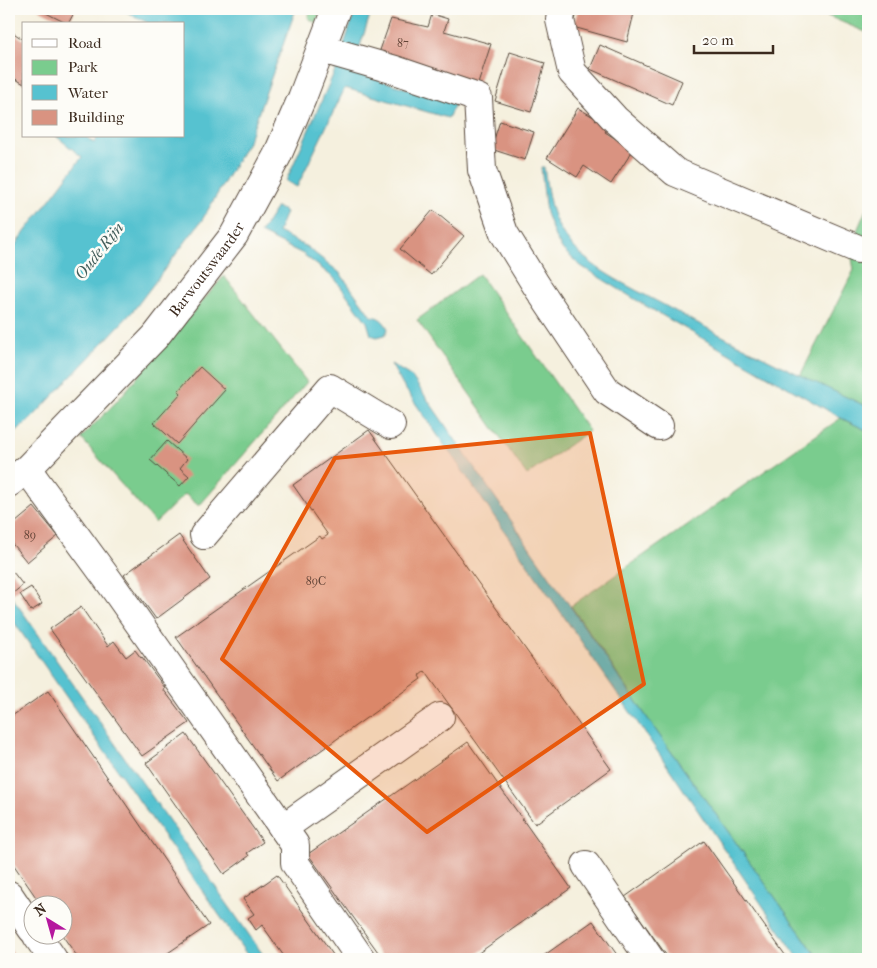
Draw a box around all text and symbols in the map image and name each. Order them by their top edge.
legend [22,22,185,138]
scale bar [694,22,773,54]
text: 20 m [702,31,734,49]
text: Road [68,34,102,52]
house number: 87 [397,36,409,50]
text: Park [68,58,98,76]
text: Water [67,84,108,102]
text: Building [68,108,125,126]
water label: Oude Rijn [71,218,127,284]
street label: Barwoutswaarder [165,219,249,320]
house number: 89 [24,528,36,542]
house number: 89C [306,574,326,588]
north arrow [22,896,72,946]
text: N [31,900,50,920]

